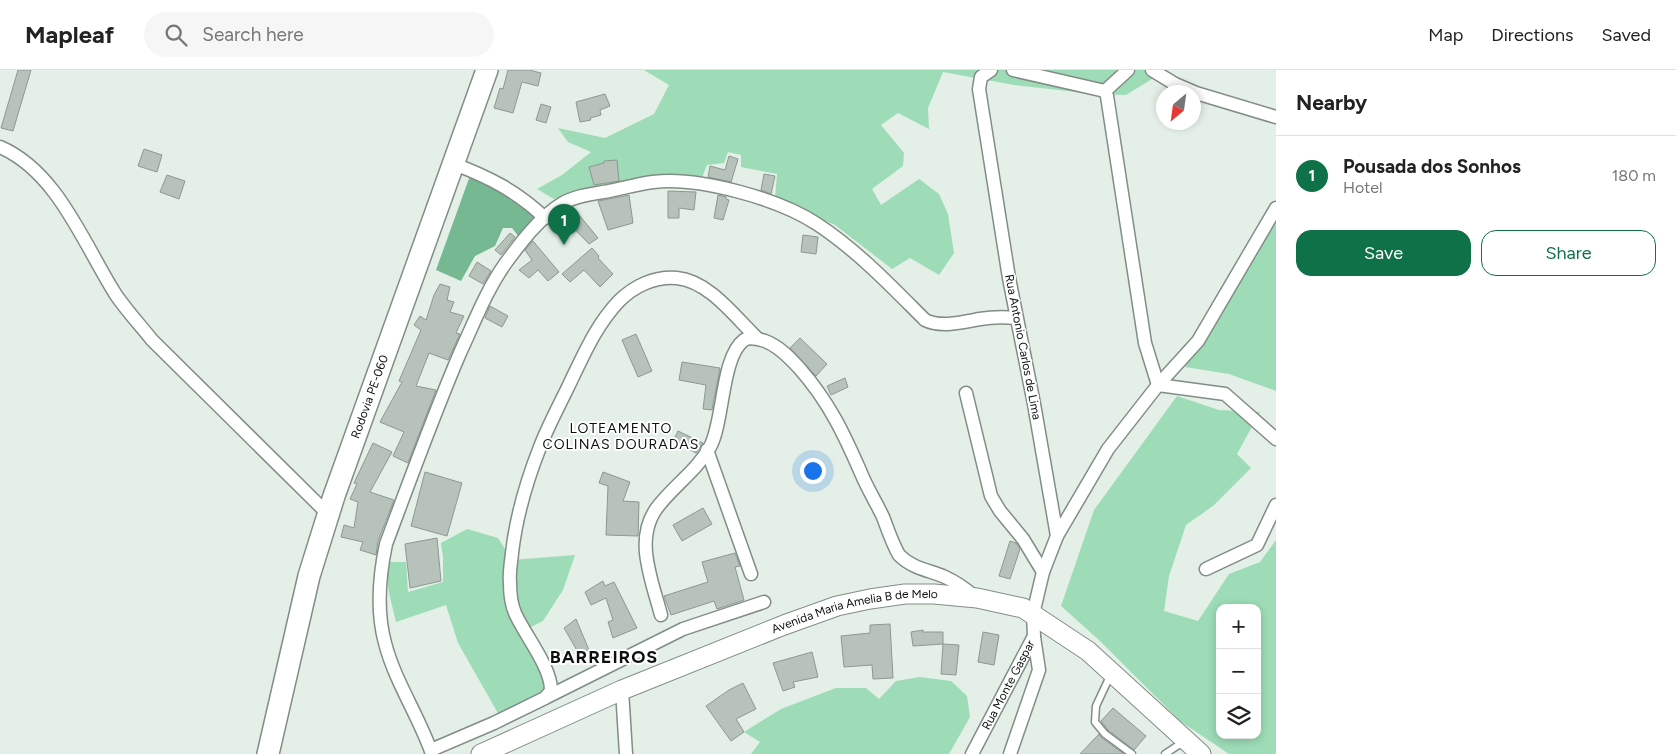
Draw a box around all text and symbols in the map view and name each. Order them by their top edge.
search box [144,12,494,57]
text: Mapleaf [25,20,114,49]
icon: search [162,21,190,49]
text: Search here [202,23,304,46]
text: Map [1428,24,1463,46]
text: Directions [1491,24,1573,46]
text: Saved [1601,24,1651,46]
north arrow [1156,85,1201,130]
text: Nearby [1296,90,1367,115]
text: Pousada dos Sonhos [1343,155,1521,178]
text: 1 [1309,166,1315,185]
text: 180 m [1612,166,1656,185]
text: Hotel [1343,178,1383,197]
pin: 1 [548,204,580,245]
button: Save [1296,230,1471,276]
button: Share [1481,230,1656,276]
street label: Rua Antonio Carlos de Lima [1002,273,1044,421]
street label: Rodovia PE-060 [348,353,391,440]
district label: LOTEAMENTO COLINAS DOURADAS [543,420,699,453]
your location [800,458,826,484]
street label: Avenida Maria Amelia B de Melo [769,587,938,636]
map controls [1216,604,1261,739]
button: + [1216,604,1261,649]
street label: Rua Monte Gaspar [979,638,1038,732]
district label: BARREIROS [550,646,658,668]
button: − [1216,649,1261,694]
button: layers [1216,694,1261,739]

